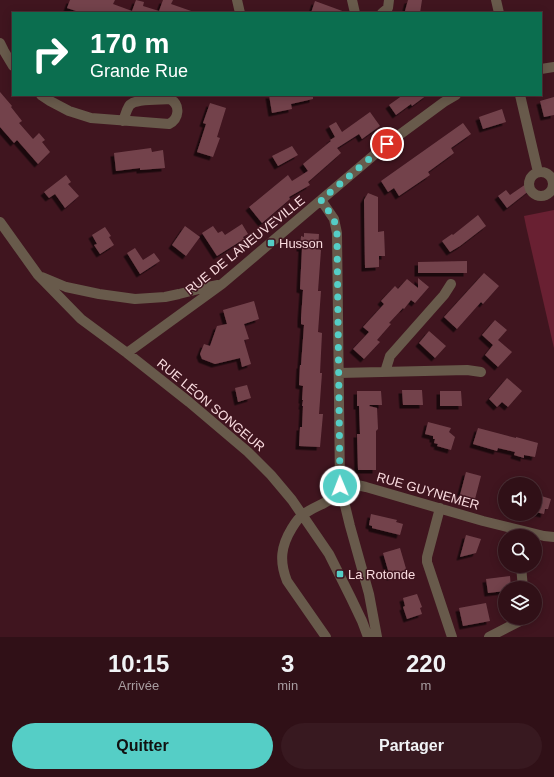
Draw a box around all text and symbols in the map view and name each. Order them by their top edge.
icon: right [24,28,76,80]
text: 170 m [90,28,169,59]
text: Grande Rue [90,61,188,81]
pin [370,127,404,161]
icon: arrive [376,133,398,155]
street label: RUE DE LANEUVEVILLE [182,192,308,298]
place label: Husson [279,236,323,251]
marker: Husson [266,238,276,248]
street label: RUE LÉON SONGEUR [154,356,268,454]
position arrow [319,465,361,507]
street label: RUE GUYNEMER [375,469,481,513]
map controls [498,477,542,625]
button: sound [498,477,542,521]
button: search [498,529,542,573]
place label: La Rotonde [348,567,415,582]
marker: La Rotonde [335,569,345,579]
button: layers [498,581,542,625]
text: 10:15 [108,650,169,677]
text: 3 [281,650,294,677]
text: 220 [406,650,446,677]
text: Arrivée [118,678,159,693]
text: min [277,678,298,693]
text: m [421,678,431,693]
button: Quitter [12,723,273,769]
button: Partager [281,723,542,769]

